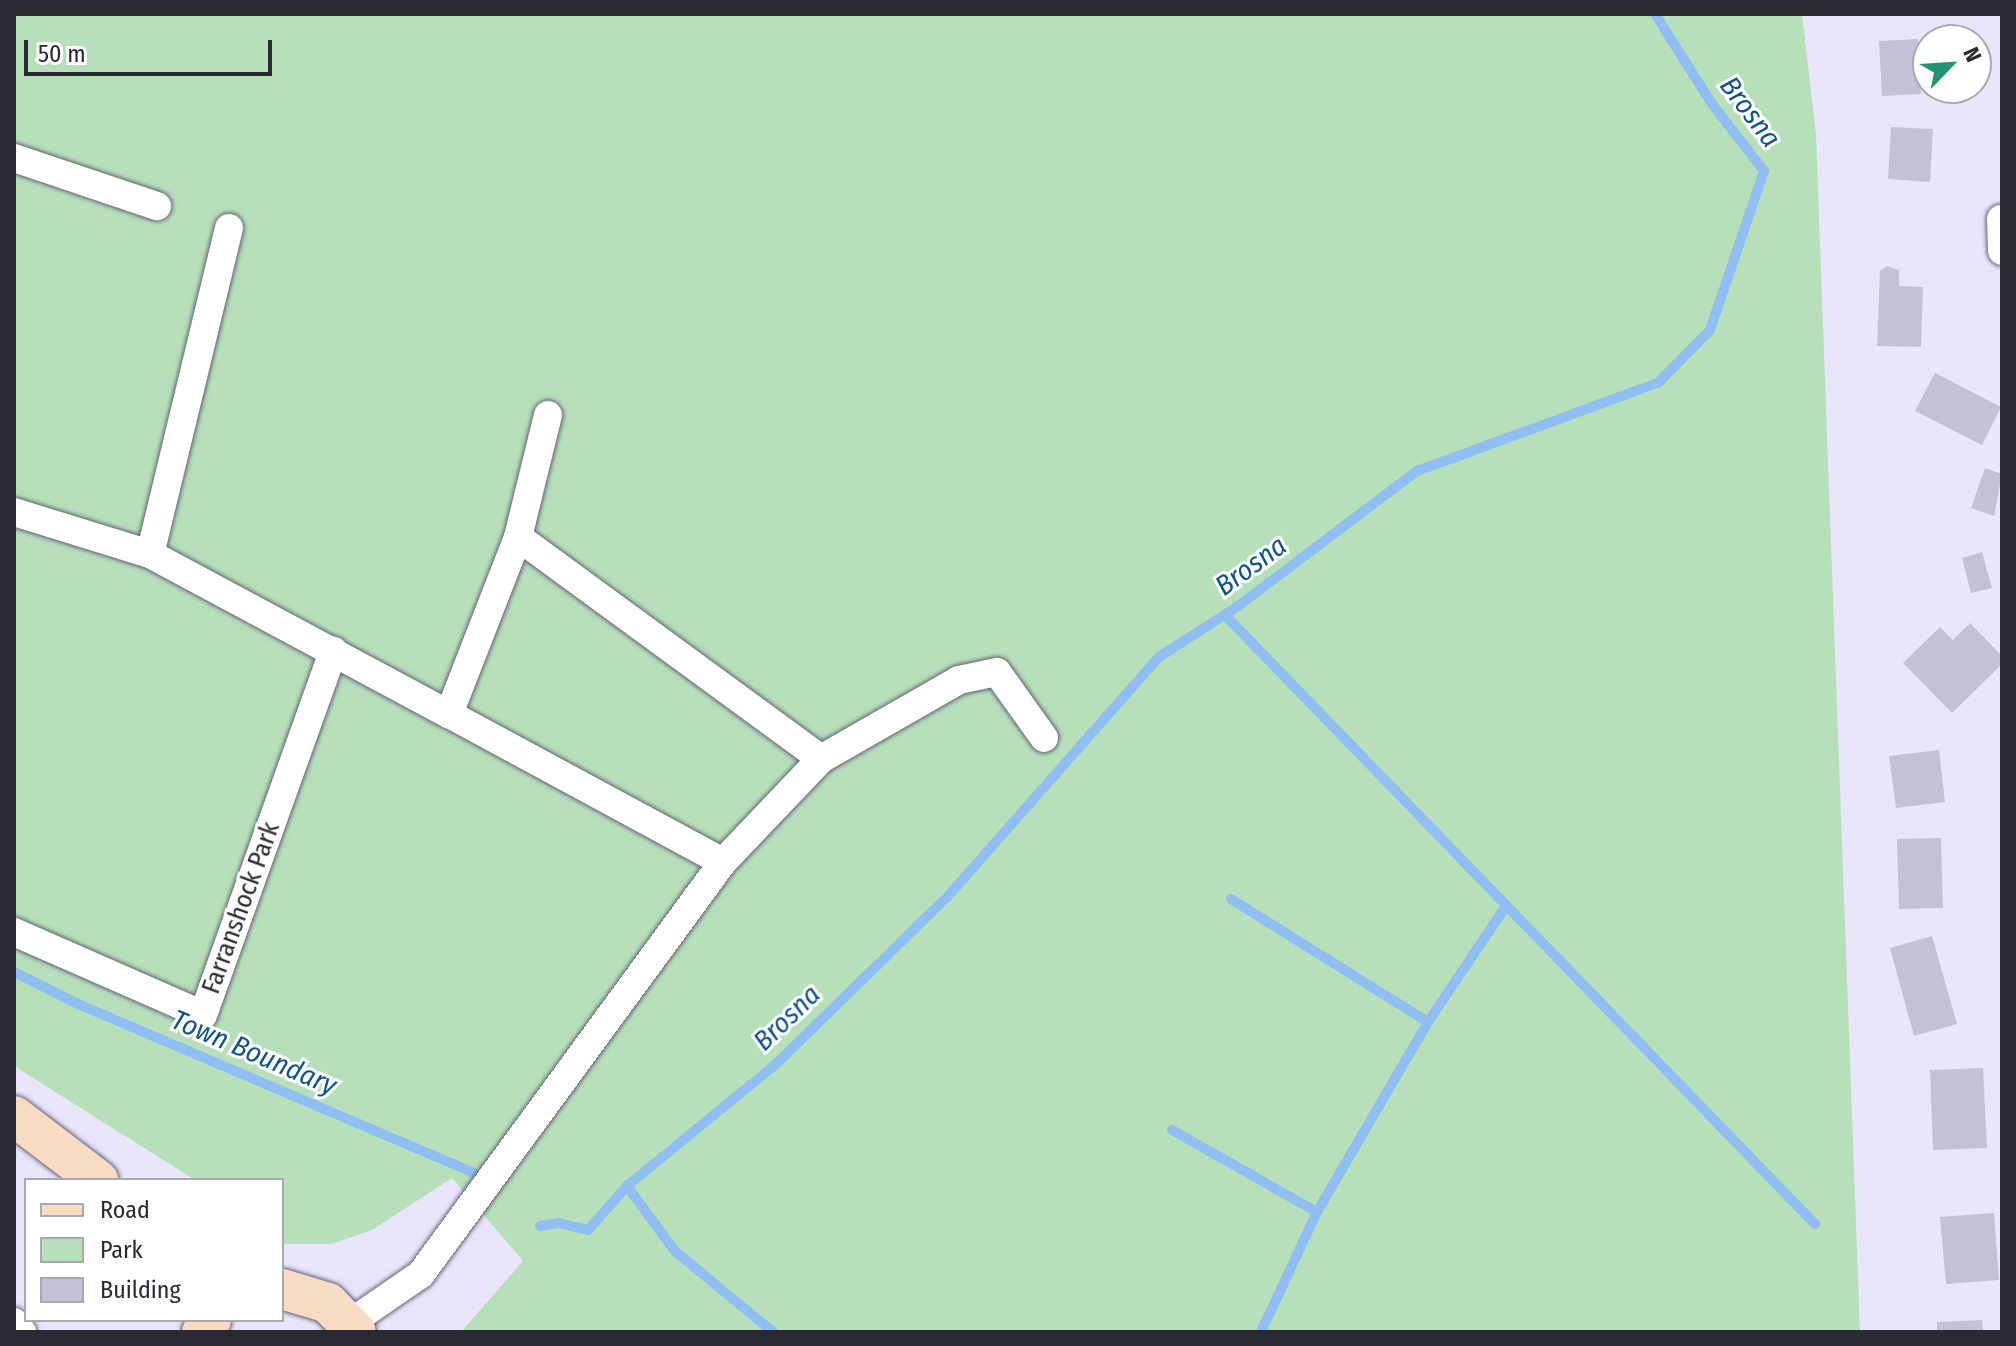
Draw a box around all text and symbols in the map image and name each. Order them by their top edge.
scale bar [28,24,276,74]
north arrow [1912,24,1992,104]
text: 50 m [38,40,86,68]
text: N [1957,43,1987,66]
water label: Brosna [1713,70,1787,154]
water label: Brosna [1209,529,1293,603]
street label: Farranshock Park [195,818,287,998]
water label: Brosna [747,978,827,1058]
water label: Town Boundary [166,1003,342,1103]
legend [24,1178,284,1322]
text: Road [100,1196,150,1224]
text: Park [100,1236,143,1264]
text: Building [100,1276,181,1304]

